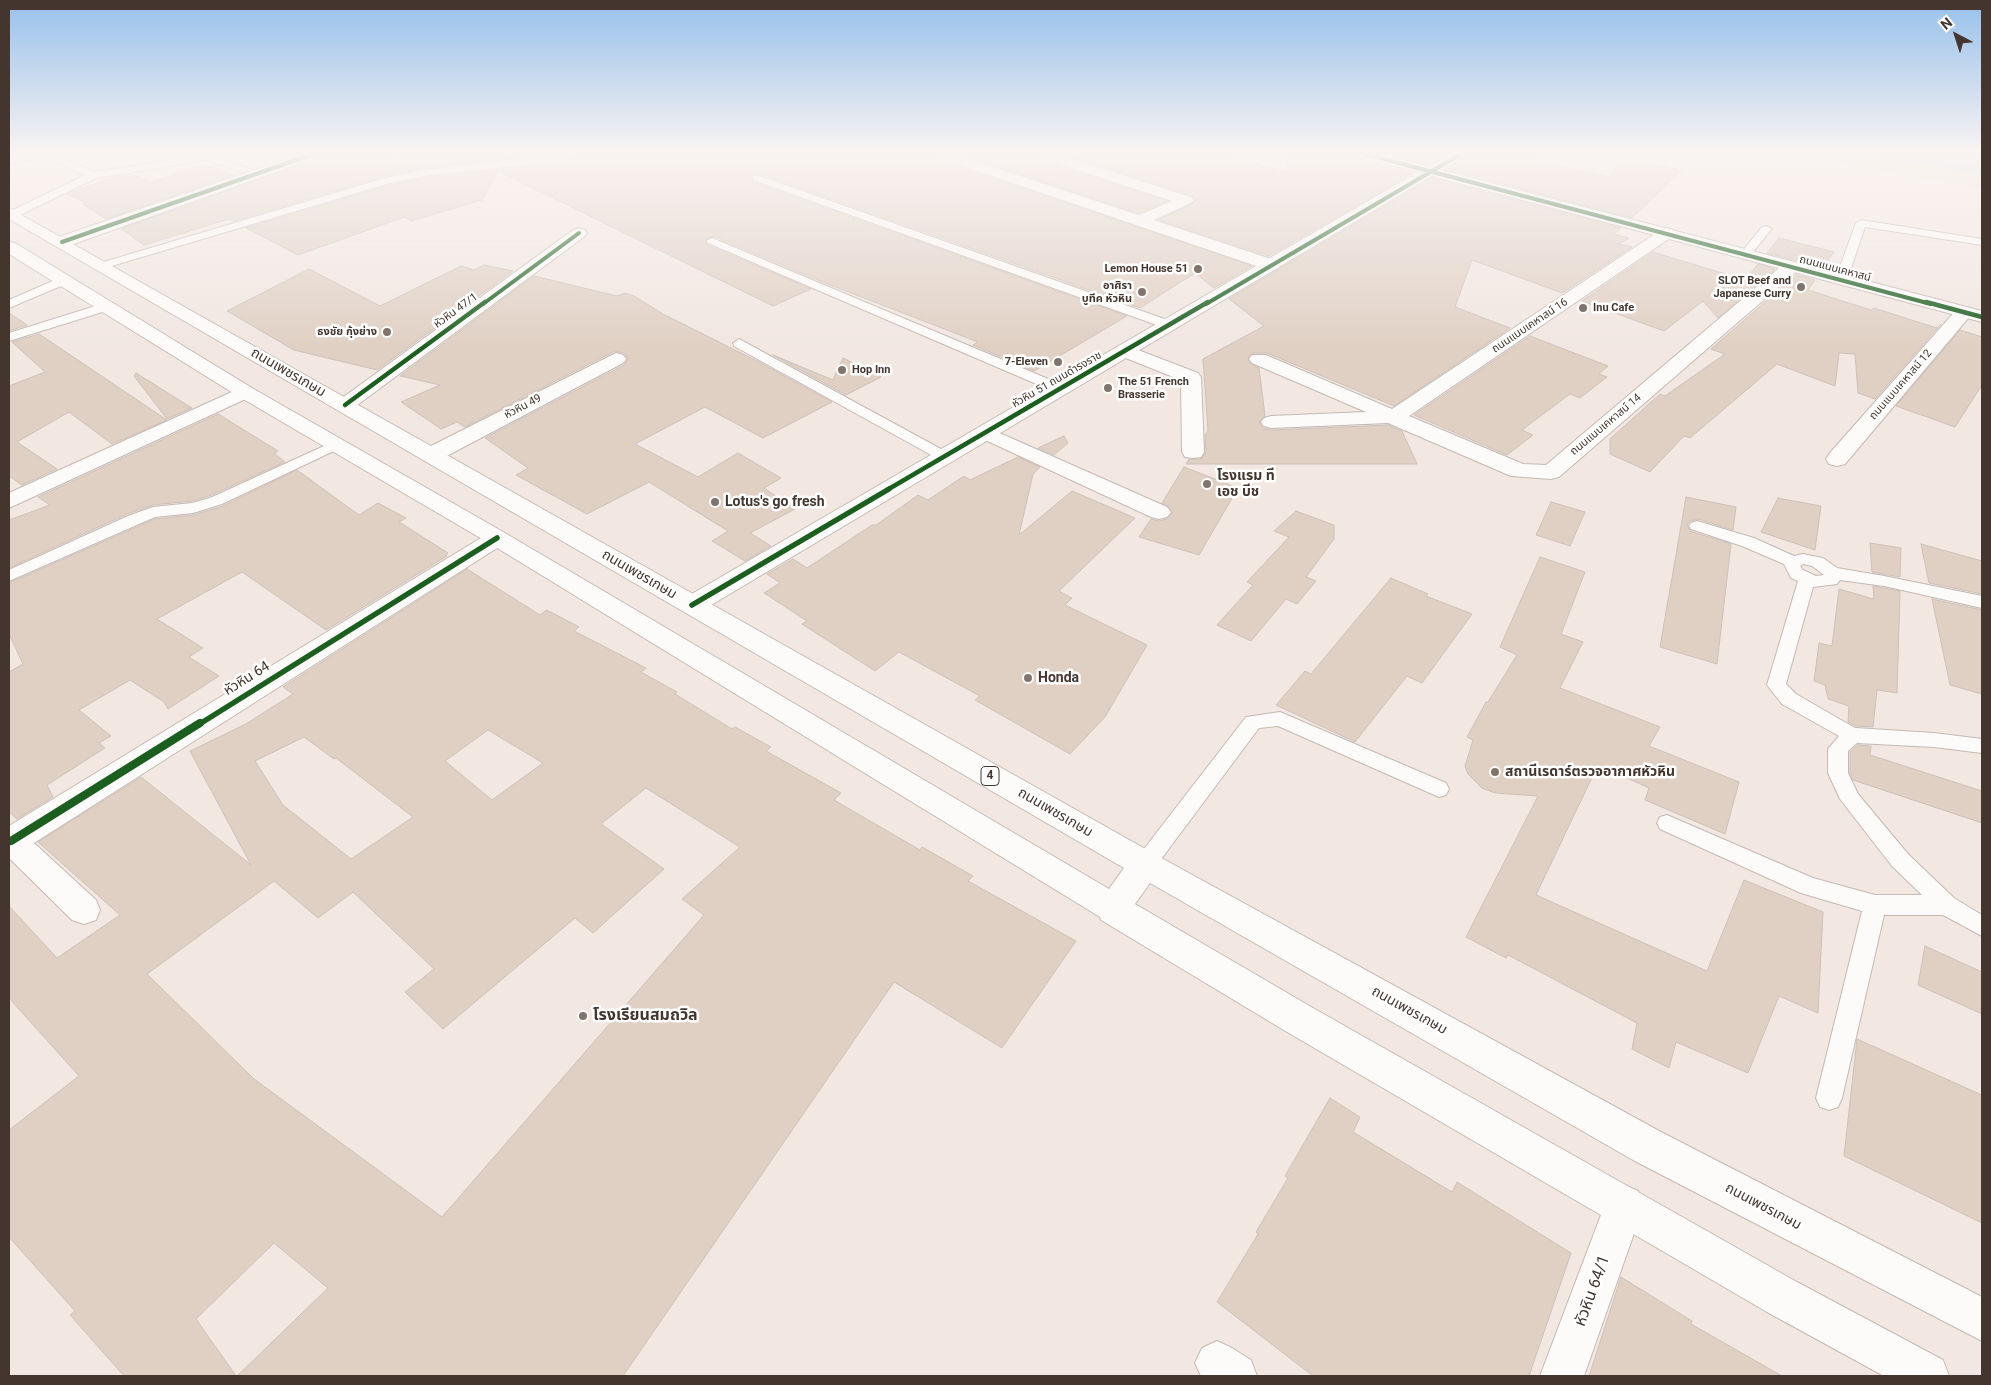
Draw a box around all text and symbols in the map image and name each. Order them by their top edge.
north arrow [1931,10,1981,60]
text: N [1937,14,1955,33]
street label: ถนนแนบเคหาสน์ [1798,253,1872,285]
place label: Lemon House 51 [1104,262,1188,276]
marker: Lemon House 51 [1192,263,1204,275]
place label: SLOT Beef and Japanese Curry [1713,274,1791,300]
place label: อาศิรา บูทีค หัวหิน [1082,279,1132,305]
marker: SLOT Beef and Japanese Curry [1795,281,1807,293]
marker: อาศิรา บูทีค หัวหิน [1136,286,1148,298]
street label: หัวหิน 47/1 [432,291,480,331]
street label: ถนนแนบเคหาสน์ 16 [1490,296,1570,356]
place label: Inu Cafe [1593,301,1634,315]
marker: Inu Cafe [1577,302,1589,314]
place label: ธงชัย กุ้งย่าง [317,325,377,339]
marker: ธงชัย กุ้งย่าง [381,326,393,338]
street label: ถนนเพชรเกษม [248,345,328,401]
street label: ถนนแนบเคหาสน์ 12 [1867,347,1935,423]
street label: หัวหิน 51 ถนนดำรงราช [1010,349,1104,411]
place label: 7-Eleven [1005,355,1048,369]
marker: 7-Eleven [1052,356,1064,368]
place label: Hop Inn [852,363,890,377]
marker: Hop Inn [836,364,848,376]
place label: The 51 French Brasserie [1118,375,1189,401]
marker: The 51 French Brasserie [1102,382,1114,394]
street label: ถนนแนบเคหาสน์ 14 [1568,391,1644,459]
street label: หัวหิน 49 [502,392,544,422]
place label: โรงแรม ที เอช บีช [1217,468,1275,501]
marker: โรงแรม ที เอช บีช [1201,478,1213,490]
place label: Lotus's go fresh [725,494,825,510]
marker: Lotus's go fresh [709,496,721,508]
street label: ถนนเพชรเกษม [599,547,679,603]
street label: หัวหิน 64 [221,658,273,700]
place label: Honda [1038,670,1079,686]
marker: Honda [1022,672,1034,684]
place label: สถานีเรดาร์ตรวจอากาศหัวหิน [1505,764,1675,780]
road number: 4 [981,766,999,786]
marker: สถานีเรดาร์ตรวจอากาศหัวหิน [1489,766,1501,778]
street label: ถนนเพชรเกษม [1015,785,1095,841]
street label: ถนนเพชรเกษม [1368,983,1450,1039]
place label: โรงเรียนสมถวิล [593,1006,698,1026]
marker: โรงเรียนสมถวิล [577,1010,589,1022]
street label: ถนนเพชรเกษม [1722,1180,1804,1234]
street label: หัวหิน 64/1 [1571,1253,1615,1329]

